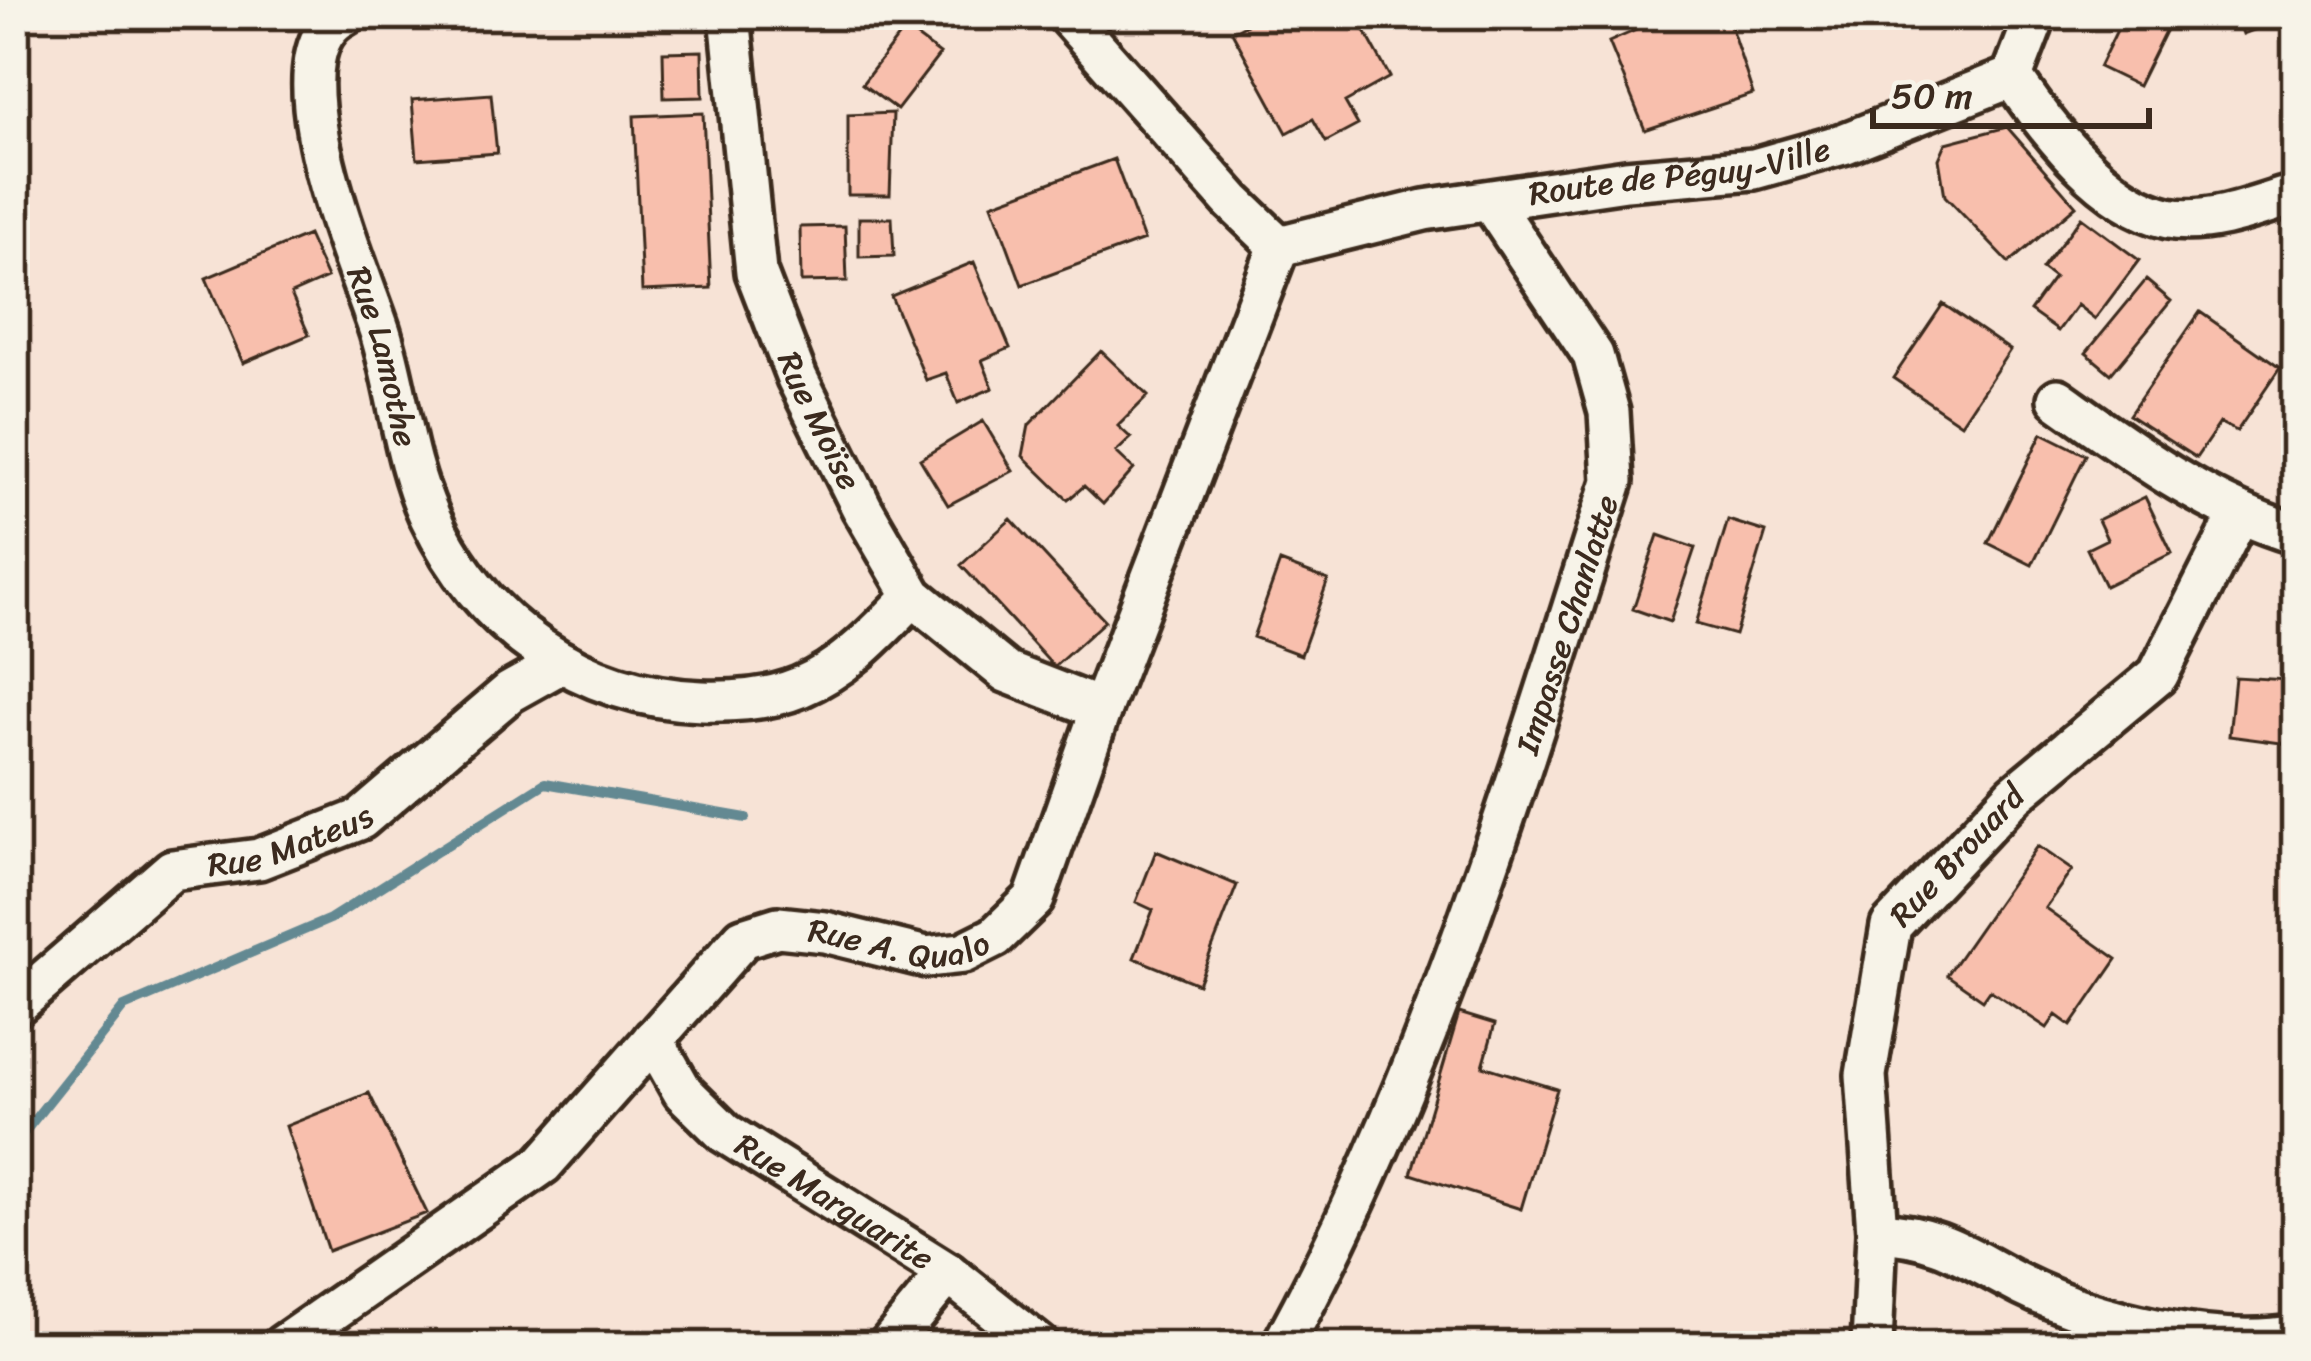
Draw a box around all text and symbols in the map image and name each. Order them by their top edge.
scale bar [1873,54,2149,128]
text: 50 m [1891,64,1973,128]
street label: Route de Péguy-Ville [1525,120,1837,223]
street label: Rue Lamothe [330,258,435,453]
street label: Rue Moïse [760,343,878,501]
street label: Impasse Chanlatte [1498,487,1636,763]
street label: Rue Brouard [1874,769,2041,941]
street label: Rue Mateus [204,789,389,894]
street label: Rue A. Qualo [805,901,1001,986]
street label: Rue Marguarite [723,1117,946,1287]

